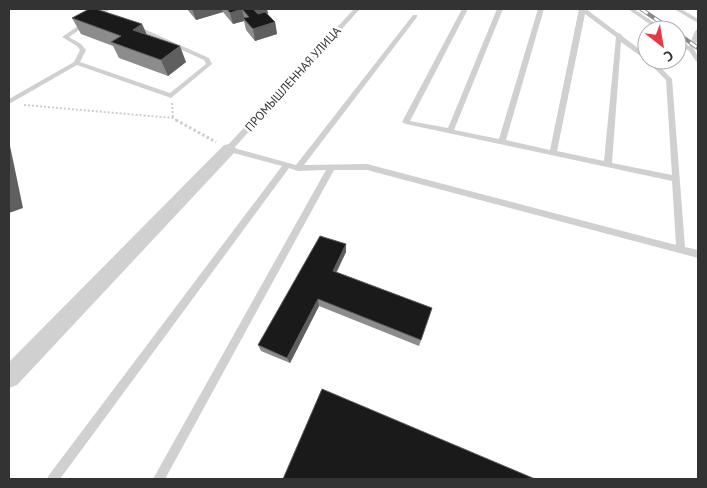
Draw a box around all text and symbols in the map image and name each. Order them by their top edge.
north arrow [637,20,687,70]
street label: ПРОМЫШЛЕННАЯ УЛИЦА [242,23,344,134]
text: С [661,46,677,66]

